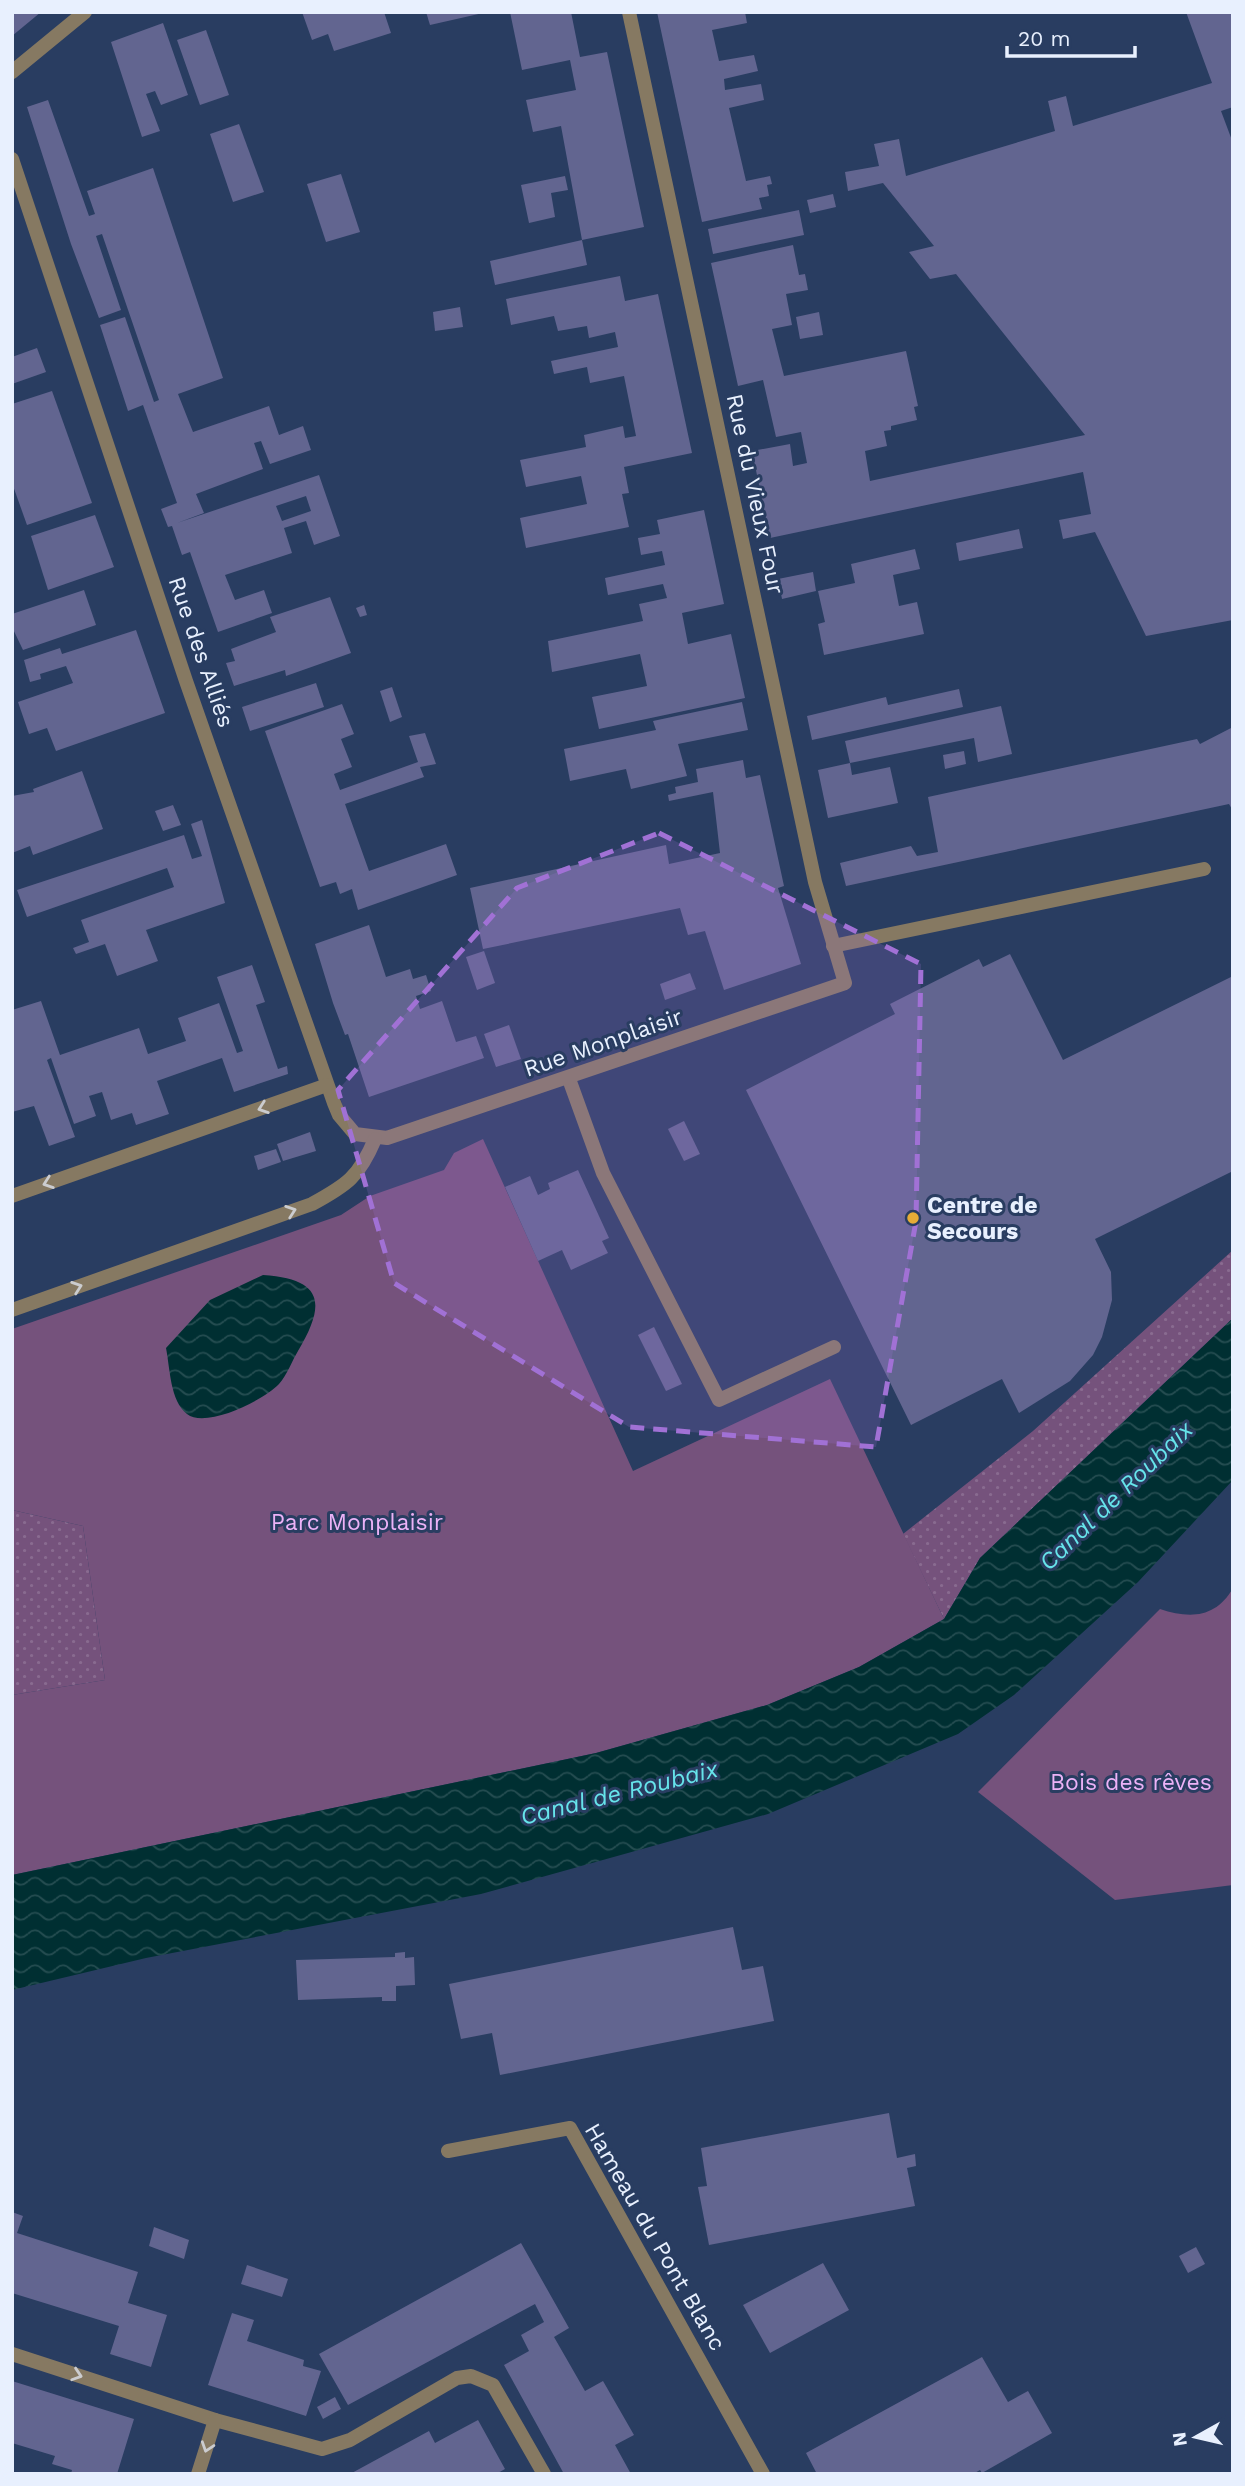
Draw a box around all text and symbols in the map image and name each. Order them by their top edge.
scale bar [1007,14,1135,58]
text: 20 m [1018,26,1070,51]
street label: Rue du Vieux Four [721,391,789,597]
street label: Rue des Alliés [163,573,239,731]
street label: Rue Monplaisir [520,1003,686,1083]
one-way arrow [257,1100,270,1114]
one-way arrow [43,1175,55,1189]
place label: Centre de Secours [927,1192,1038,1245]
one-way arrow [285,1205,297,1219]
marker: Centre de Secours [905,1210,921,1226]
one-way arrow [70,1281,82,1295]
water label: Canal de Roubaix [1033,1415,1199,1576]
park label: Parc Monplaisir [271,1509,443,1536]
water label: Canal de Roubaix [517,1755,721,1831]
park label: Bois des rêves [1050,1769,1212,1796]
street label: Hameau du Pont Blanc [579,2119,731,2355]
one-way arrow [70,2367,83,2381]
north arrow [1161,2402,1231,2472]
text: N [1167,2431,1192,2448]
one-way arrow [201,2440,215,2453]

